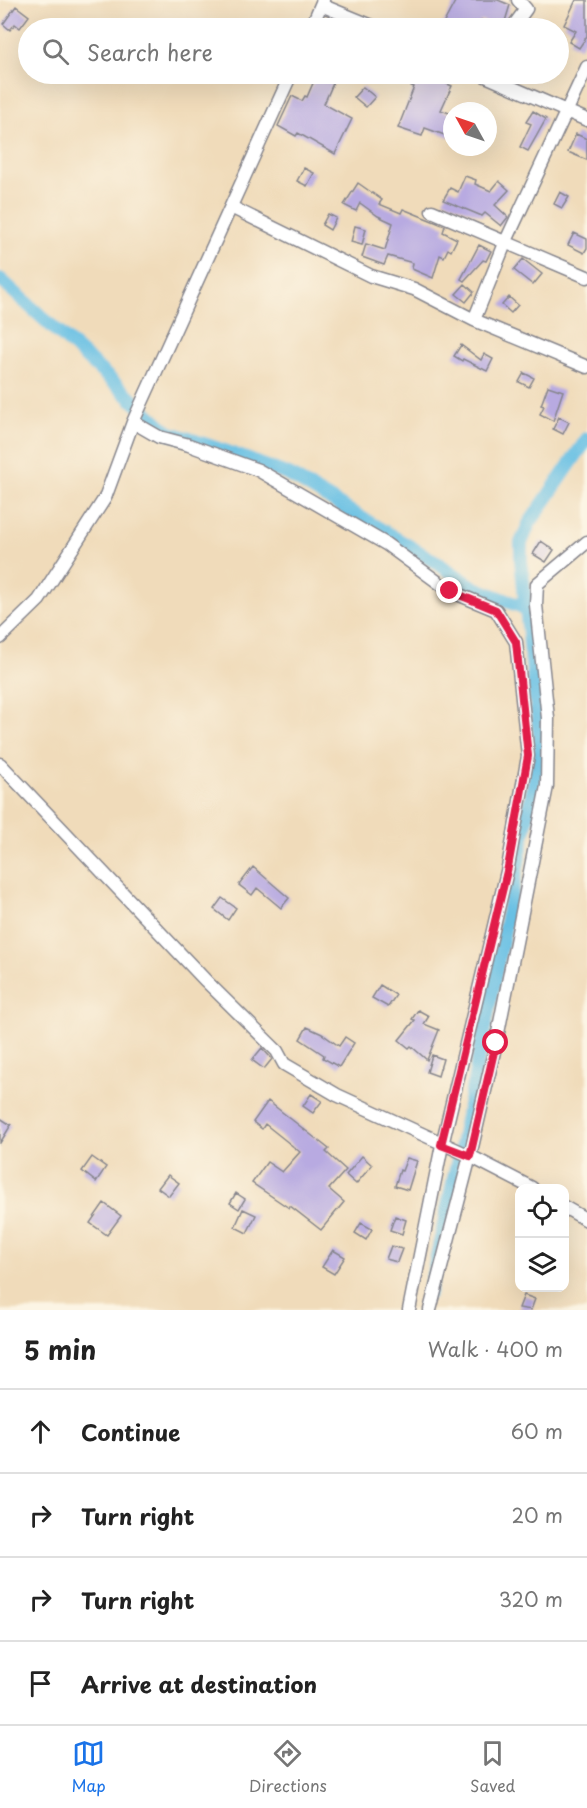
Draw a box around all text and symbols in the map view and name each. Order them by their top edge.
search box [18,18,569,84]
icon: search [39,35,72,68]
text: Search here [87,35,213,68]
north arrow [443,102,497,156]
route end [436,577,462,603]
route start [482,1029,508,1055]
map controls [515,1184,569,1292]
button: locate [515,1184,569,1238]
button: layers [515,1238,569,1292]
text: 5 min [24,1330,96,1369]
text: Walk · 400 m [428,1334,563,1364]
icon: ahead [24,1415,57,1448]
text: Continue [81,1415,180,1448]
text: 60 m [511,1416,563,1446]
icon: right [24,1499,57,1532]
text: Turn right [81,1499,194,1532]
text: 20 m [511,1500,563,1530]
icon: right [24,1583,57,1616]
text: Turn right [81,1583,194,1616]
text: 320 m [499,1584,563,1614]
icon: arrive [24,1667,57,1700]
text: Arrive at destination [81,1667,317,1700]
tab: Map [72,1737,106,1797]
tab: Directions [249,1737,327,1797]
tab: Saved [470,1737,515,1797]

